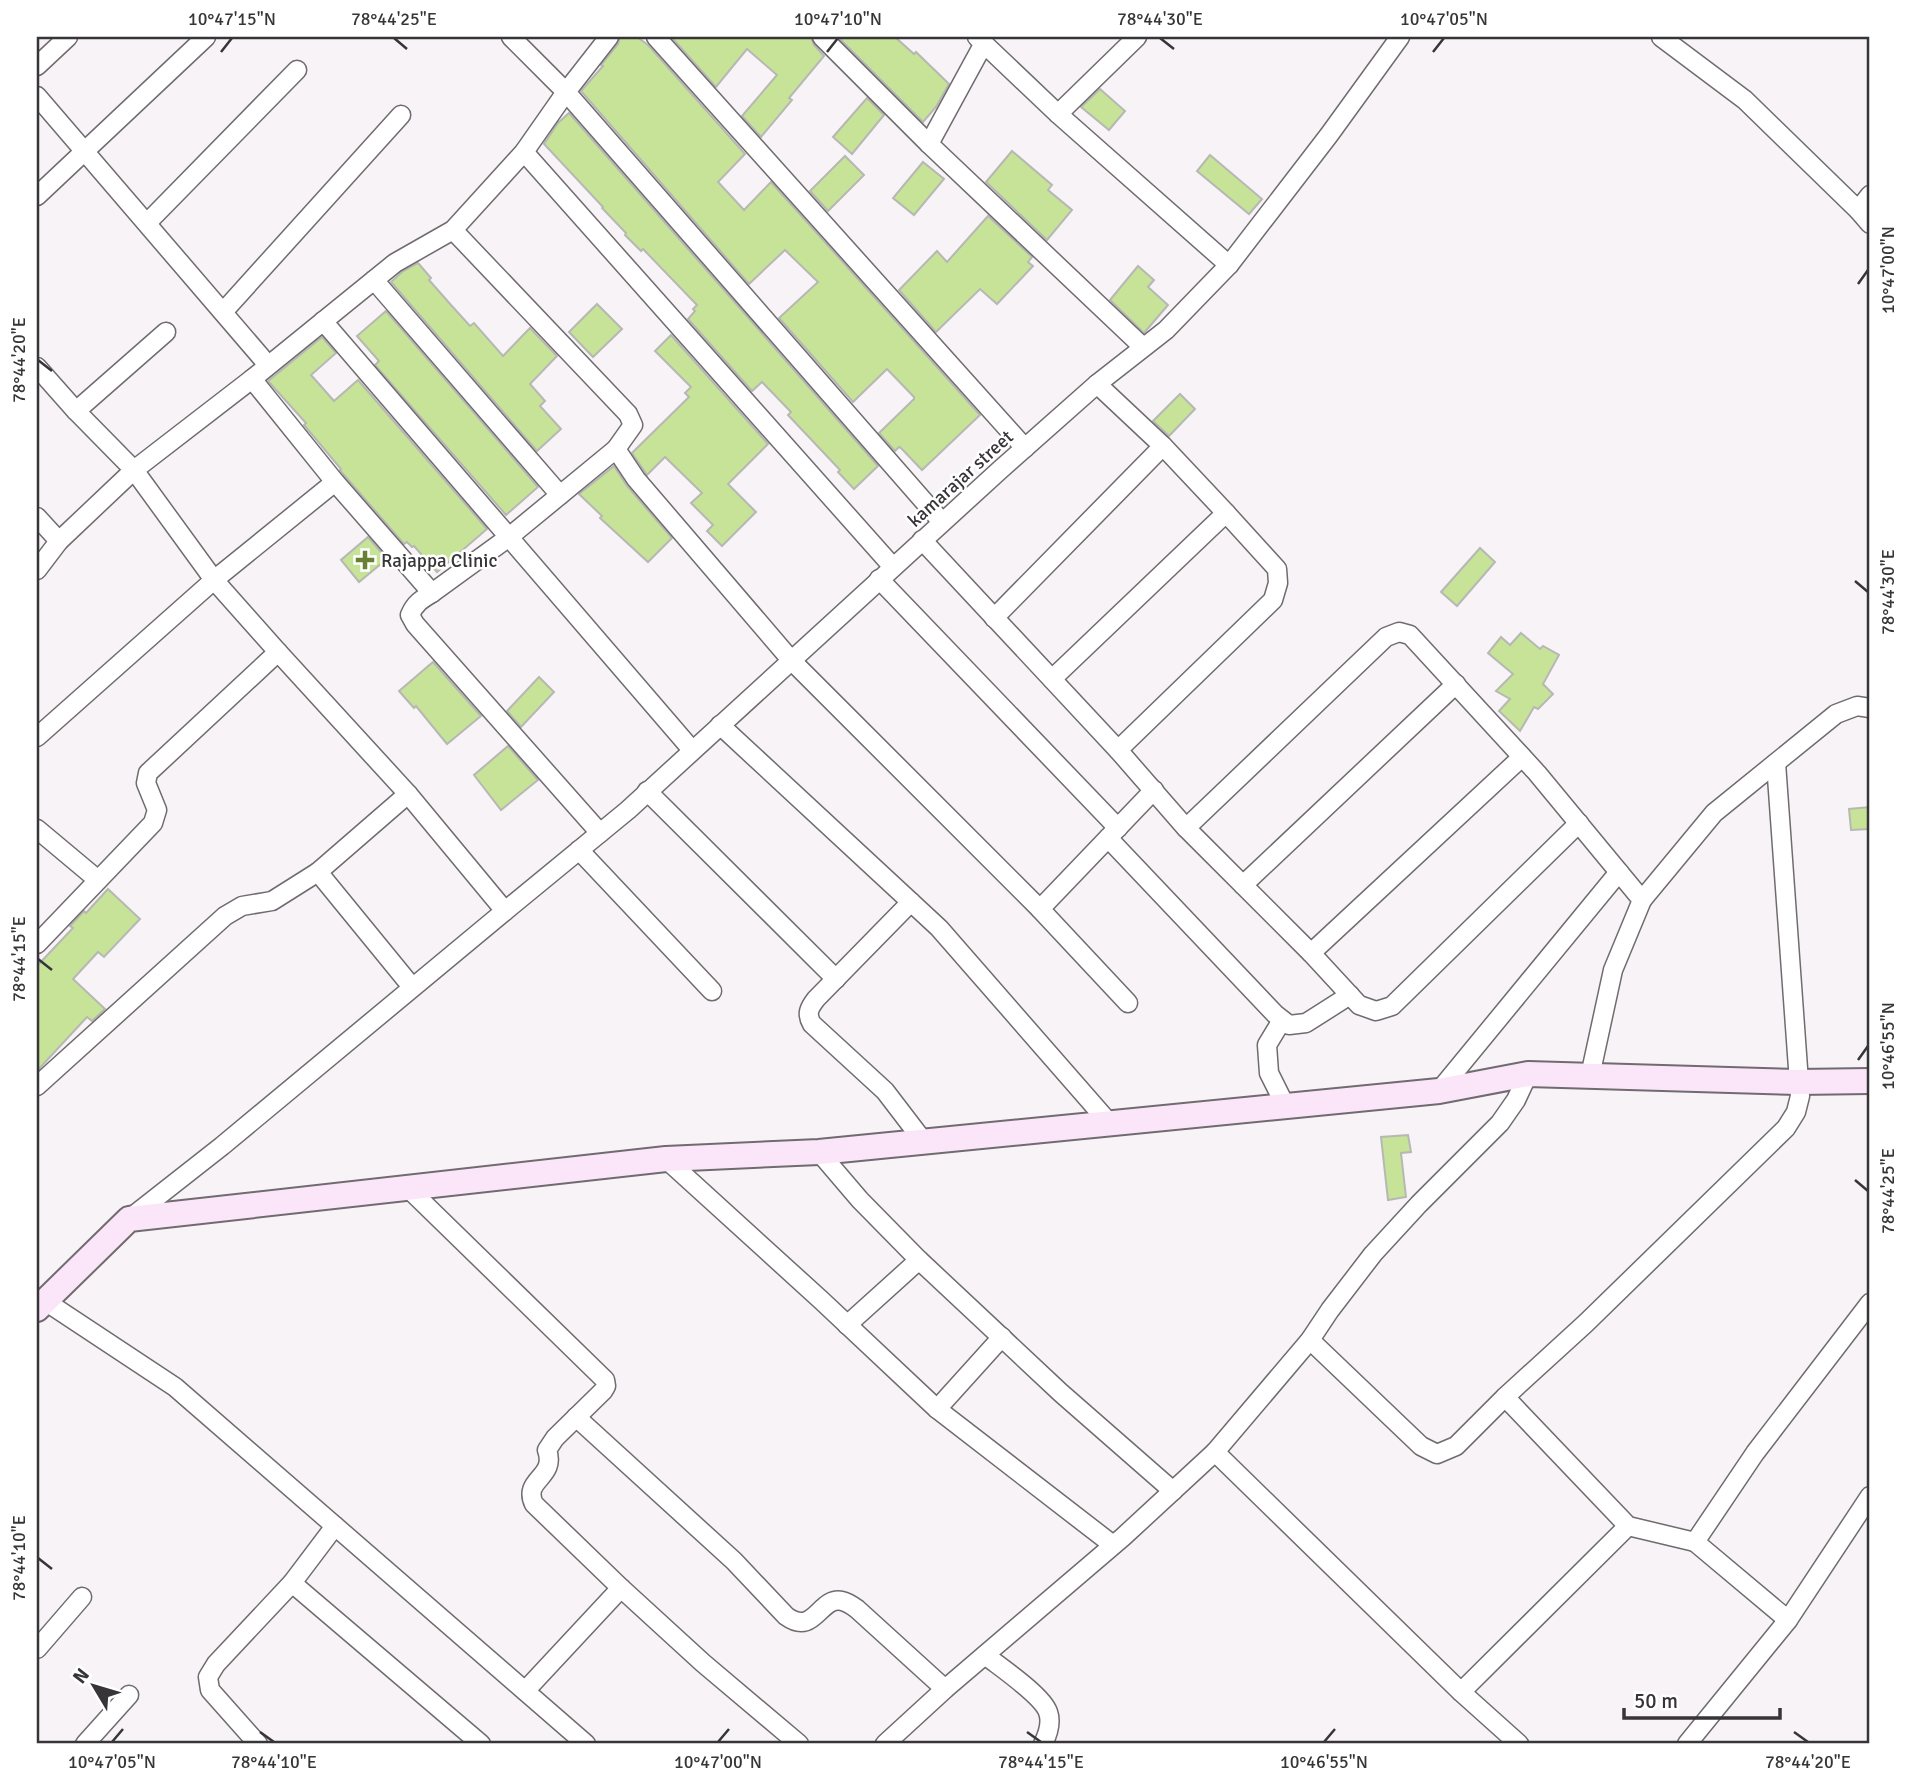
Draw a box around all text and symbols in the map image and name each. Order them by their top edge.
text: 10°47'15"N [188,8,276,30]
text: 78°44'25"E [351,8,437,30]
text: 10°47'10"N [794,8,882,30]
text: 78°44'30"E [1117,8,1203,30]
text: 10°47'05"N [1400,8,1488,30]
text: 10°47'00"N [1877,226,1899,314]
text: 78°44'20"E [8,317,30,403]
street label: kamarajar street [903,425,1019,532]
place label: Rajappa Clinic [381,549,497,573]
text: 78°44'30"E [1877,549,1899,635]
marker: Rajappa Clinic [355,550,375,570]
text: 78°44'15"E [8,916,30,1002]
text: 10°46'55"N [1877,1002,1899,1090]
text: 78°44'25"E [1877,1148,1899,1234]
text: 78°44'10"E [8,1515,30,1601]
north arrow [60,1652,130,1722]
text: N [68,1664,95,1689]
scale bar [1624,1676,1779,1720]
text: 50 m [1634,1688,1678,1714]
text: 10°47'05"N [68,1751,156,1773]
text: 78°44'10"E [231,1751,317,1773]
text: 10°47'00"N [674,1751,762,1773]
text: 78°44'15"E [998,1751,1084,1773]
text: 10°46'55"N [1280,1751,1368,1773]
text: 78°44'20"E [1765,1751,1851,1773]

